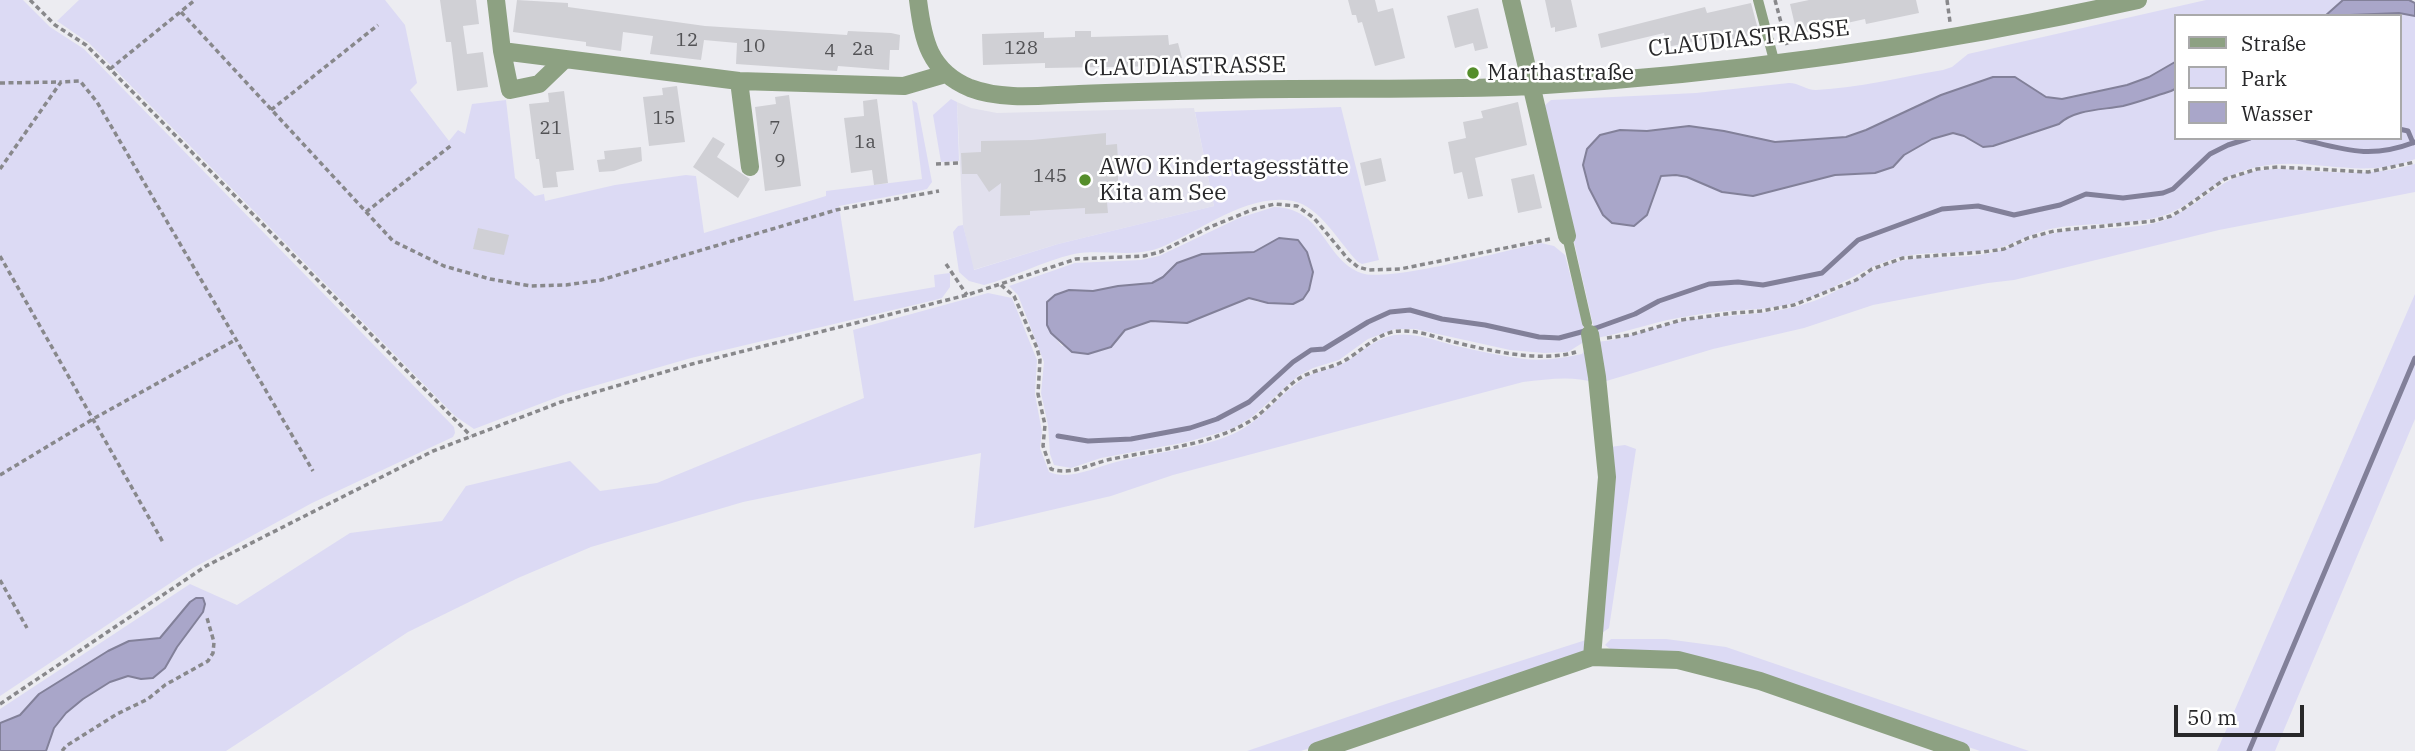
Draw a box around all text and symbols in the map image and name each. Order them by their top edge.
legend [2174,14,2401,140]
street label: CLAUDIASTRASSE [1647,15,1851,63]
text: Straße [2241,29,2306,57]
house number: 12 [676,30,698,52]
house number: 10 [743,36,765,58]
house number: 128 [1004,38,1038,60]
house number: 2a [852,39,874,61]
house number: 4 [824,41,836,63]
street label: CLAUDIASTRASSE [1084,51,1286,83]
place label: Marthastraße [1487,59,1634,87]
text: Park [2241,64,2287,92]
marker: Marthastraße [1465,65,1481,81]
text: Wasser [2241,99,2312,127]
house number: 15 [653,108,675,130]
house number: 21 [540,118,562,140]
house number: 7 [769,118,781,140]
house number: 1a [854,132,876,154]
house number: 9 [774,151,786,173]
place label: AWO Kindertagesstätte Kita am See [1099,153,1349,207]
house number: 145 [1033,166,1067,188]
marker: AWO Kindertagesstätte Kita am See [1077,172,1093,188]
scale bar [2177,692,2306,736]
text: 50 m [2187,703,2237,731]

